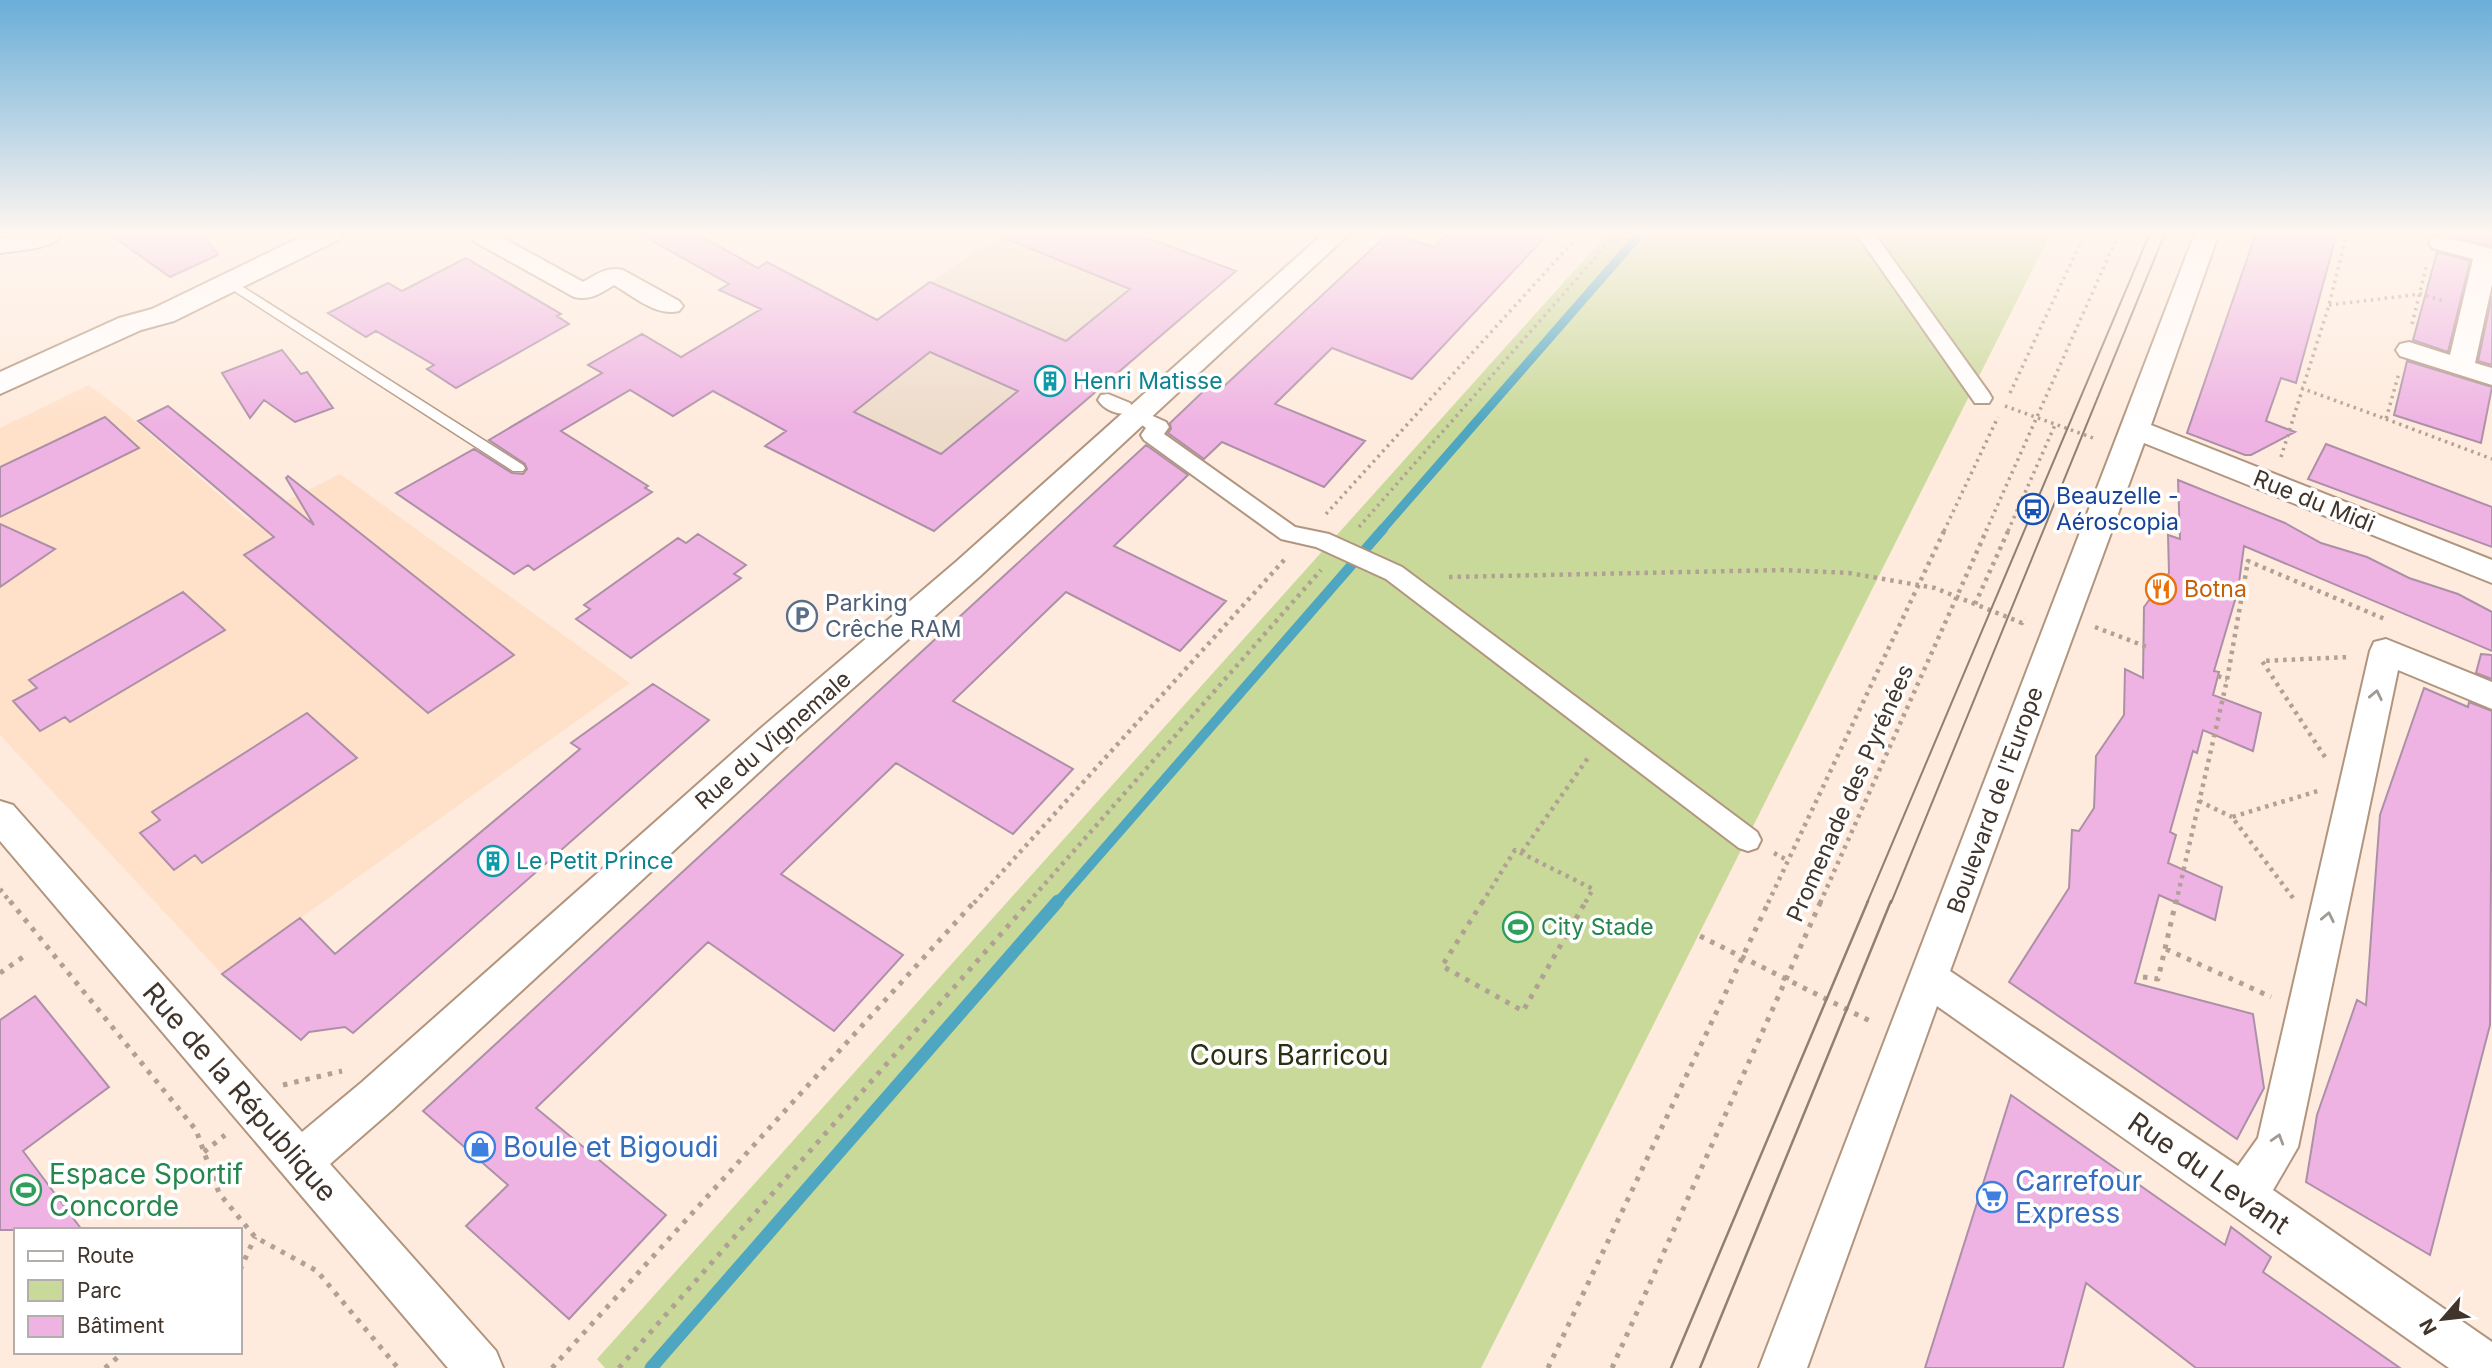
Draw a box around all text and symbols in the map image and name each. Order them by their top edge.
building icon: Henri Matisse [1033,364,1067,398]
place label: Henri Matisse [1073,367,1223,395]
street label: Rue du Midi [2249,464,2379,538]
place label: Beauzelle - Aéroscopia [2056,482,2179,536]
bus stop icon: Beauzelle - Aéroscopia [2016,492,2050,526]
restaurant icon: Botna [2144,572,2178,606]
place label: Botna [2184,575,2247,603]
place label: Parking Crêche RAM [825,589,962,643]
parking icon: Parking Crêche RAM [785,599,819,633]
street label: Promenade des Pyrénées [1781,660,1919,926]
street label: Rue du Vignemale [689,665,857,815]
street label: Boulevard de l'Europe [1941,683,2049,917]
one-way arrow [2368,689,2382,701]
building icon: Le Petit Prince [476,844,510,878]
place label: Le Petit Prince [516,847,673,875]
sports icon: City Stade [1501,910,1535,944]
one-way arrow [2319,911,2334,923]
place label: City Stade [1541,913,1654,941]
street label: Rue de la République [136,976,344,1208]
park label: Cours Barricou [1189,1038,1389,1072]
street label: Rue du Levant [2122,1105,2296,1241]
shop icon: Boule et Bigoudi [463,1130,497,1164]
place label: Boule et Bigoudi [503,1130,719,1164]
one-way arrow [2270,1134,2285,1146]
place label: Espace Sportif Concorde [49,1157,243,1223]
place label: Carrefour Express [2015,1164,2142,1230]
sports icon: Espace Sportif Concorde [9,1173,43,1207]
supermarket icon: Carrefour Express [1975,1180,2009,1214]
legend [14,1228,242,1354]
text: Route [77,1243,134,1268]
text: Parc [77,1278,122,1303]
north arrow [2408,1284,2478,1354]
text: Bâtiment [77,1313,165,1338]
text: N [2415,1315,2442,1339]

